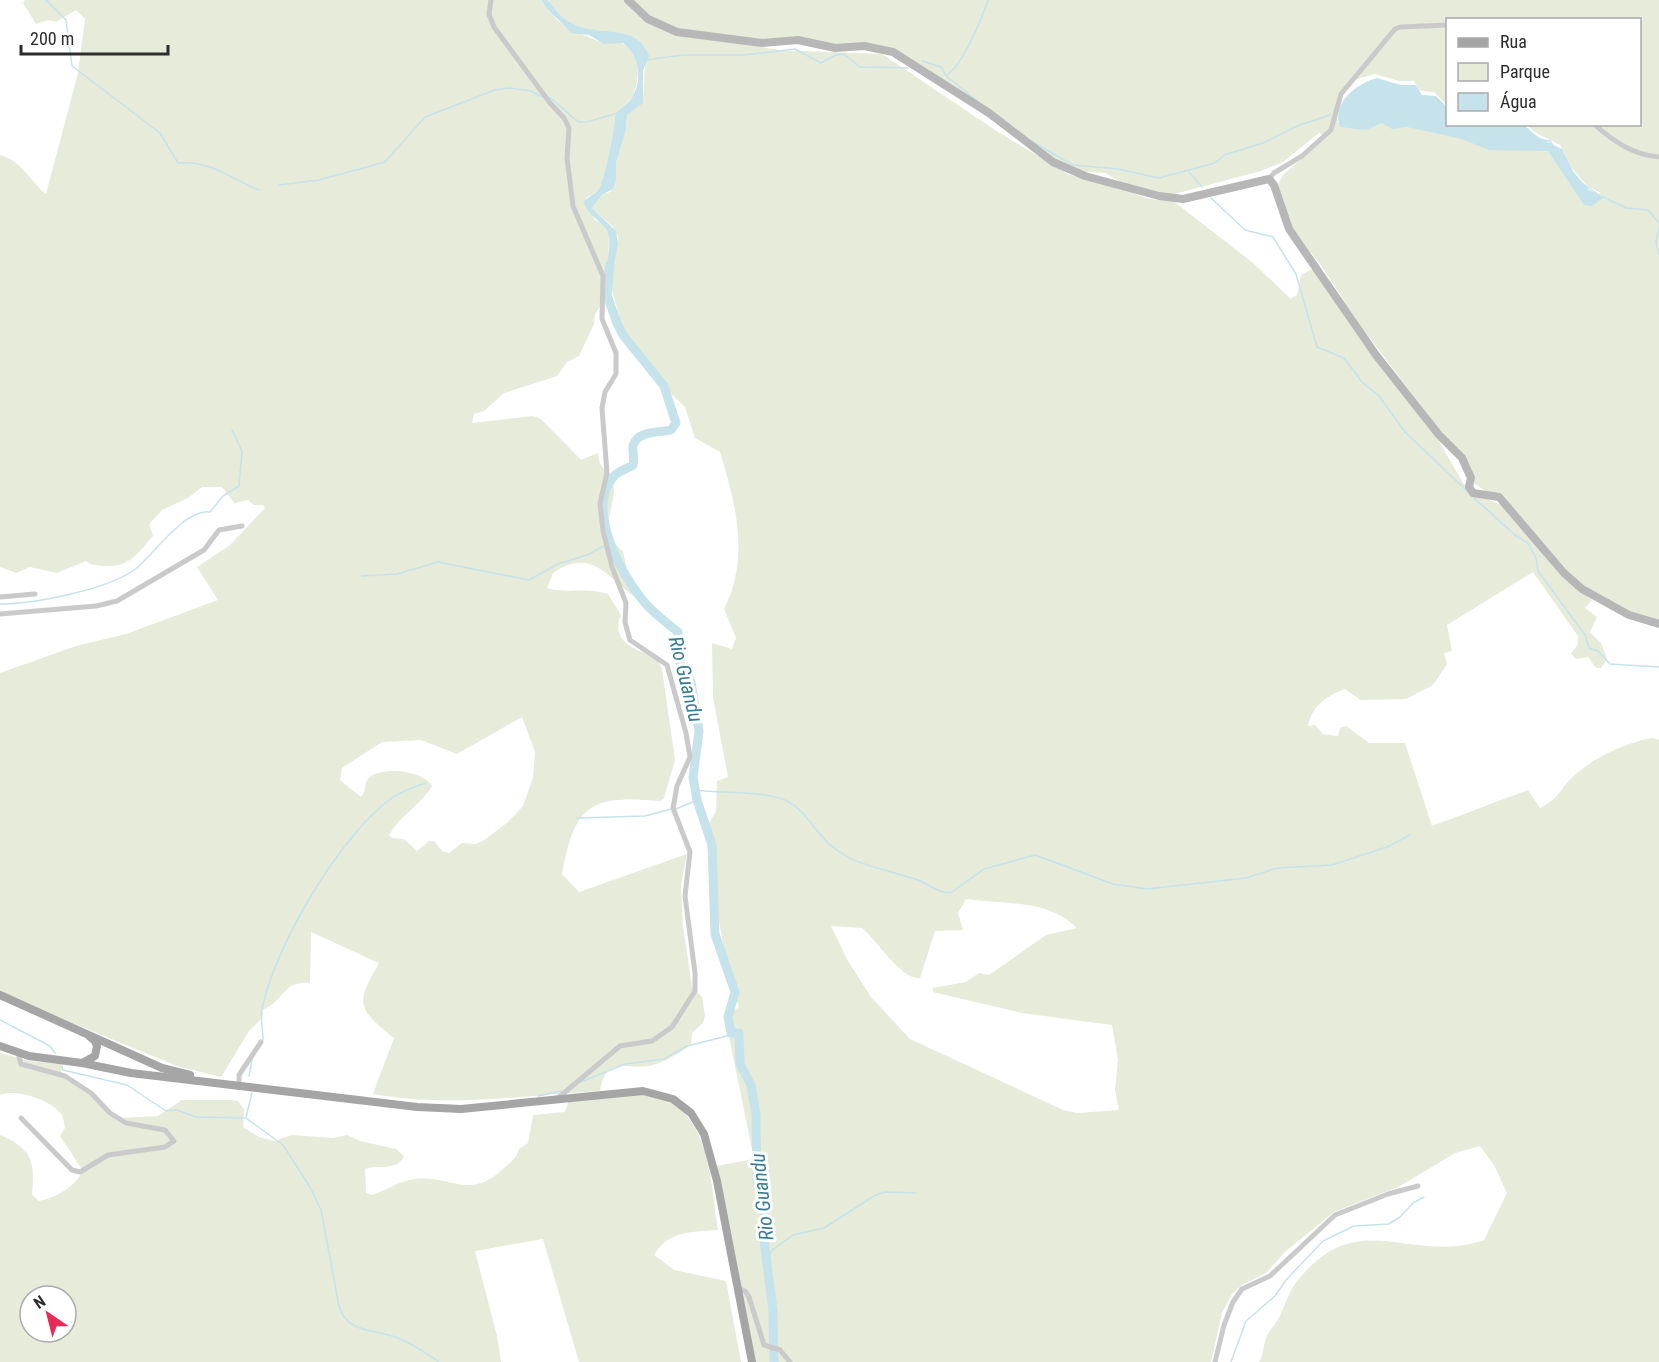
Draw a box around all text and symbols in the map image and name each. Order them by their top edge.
scale bar [21,18,168,56]
legend [1446,18,1641,126]
text: 200 m [30,28,74,49]
text: Rua [1500,31,1527,52]
text: Parque [1500,61,1550,82]
text: Água [1500,91,1537,112]
water label: Rio Guandu [664,634,708,724]
water label: Rio Guandu [745,1152,779,1242]
north arrow [18,1284,78,1344]
text: N [30,1292,49,1313]

